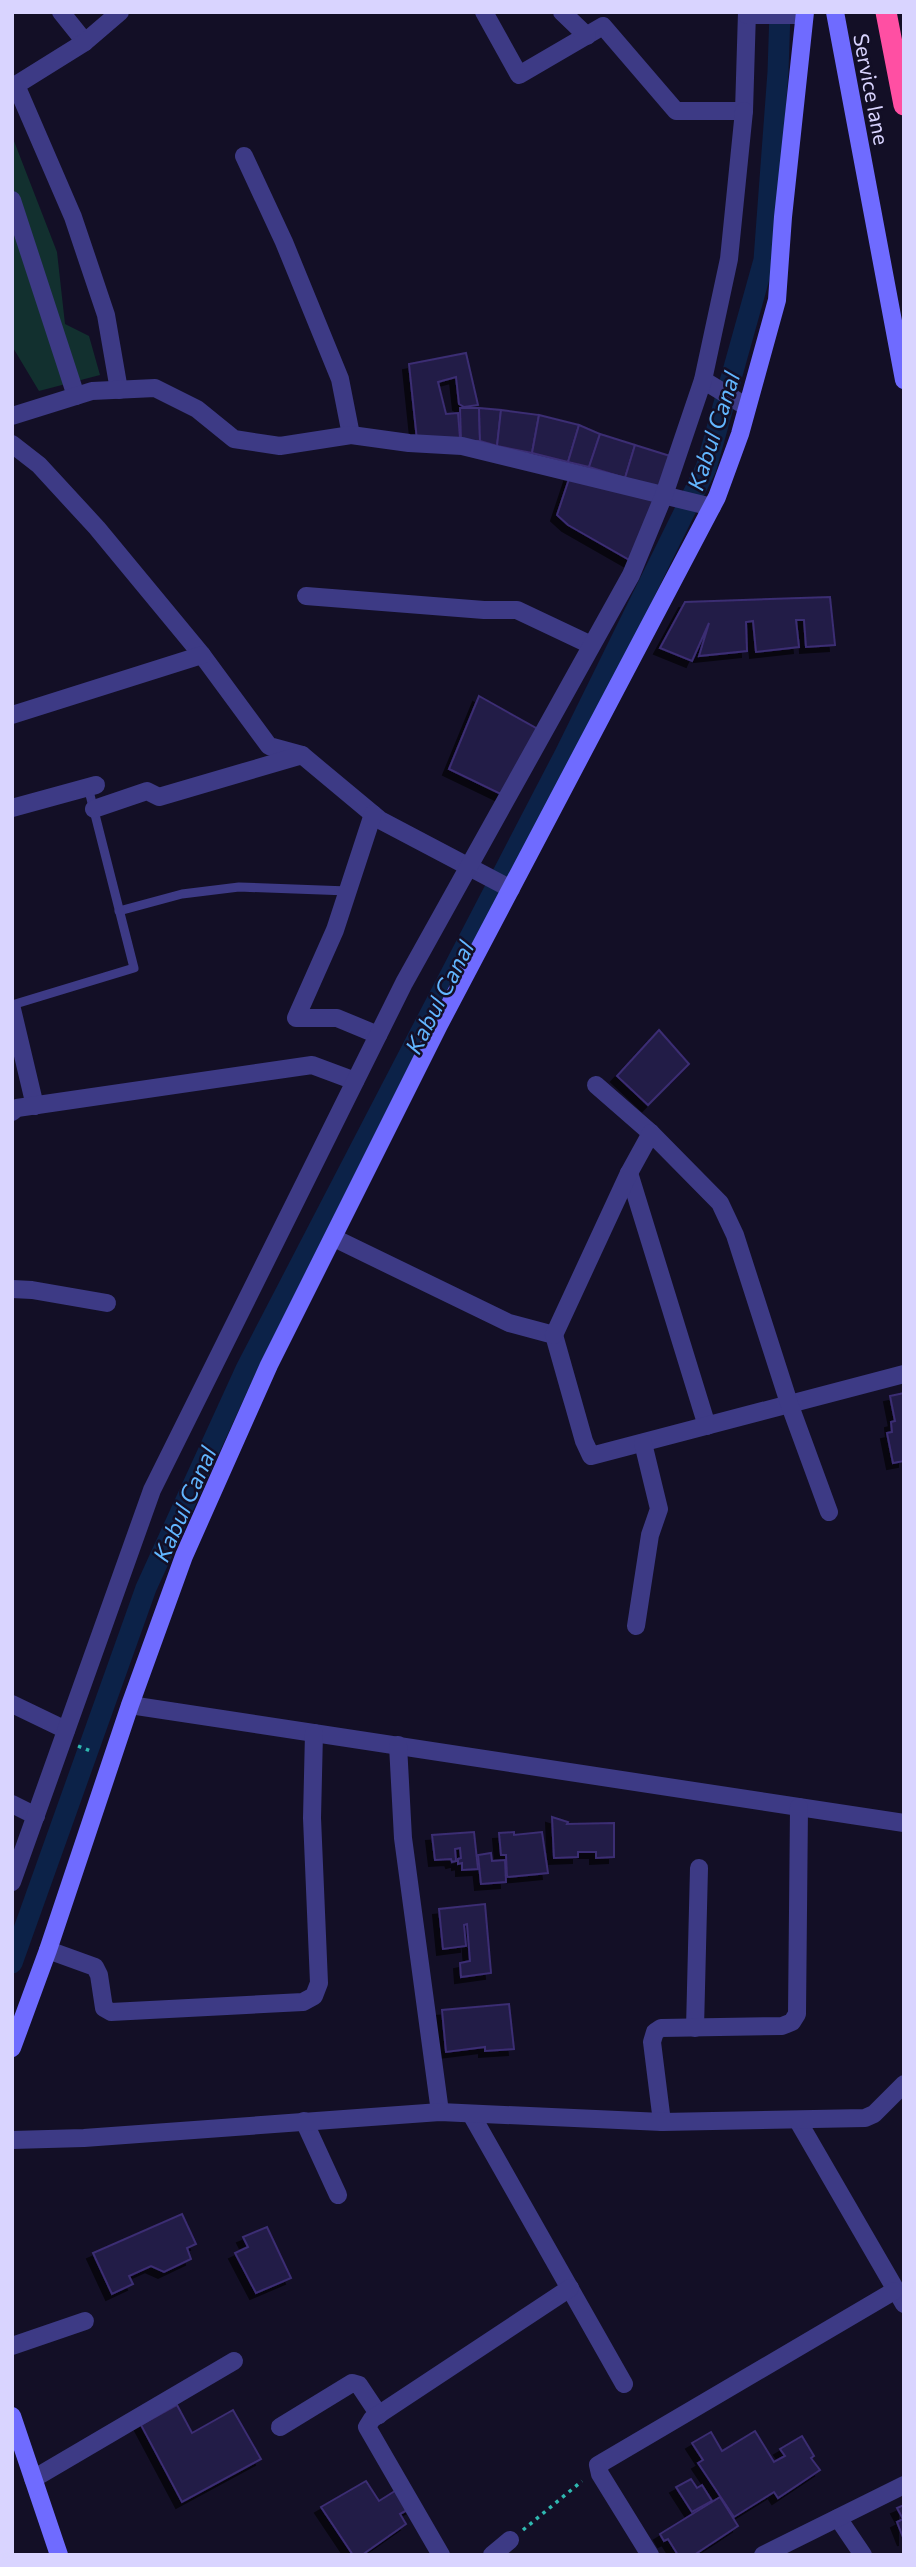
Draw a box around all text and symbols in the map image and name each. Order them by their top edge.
street label: Service lane [849,31,895,147]
water label: Kabul Canal [681,367,746,494]
water label: Kabul Canal [399,935,480,1058]
water label: Kabul Canal [146,1441,222,1566]

